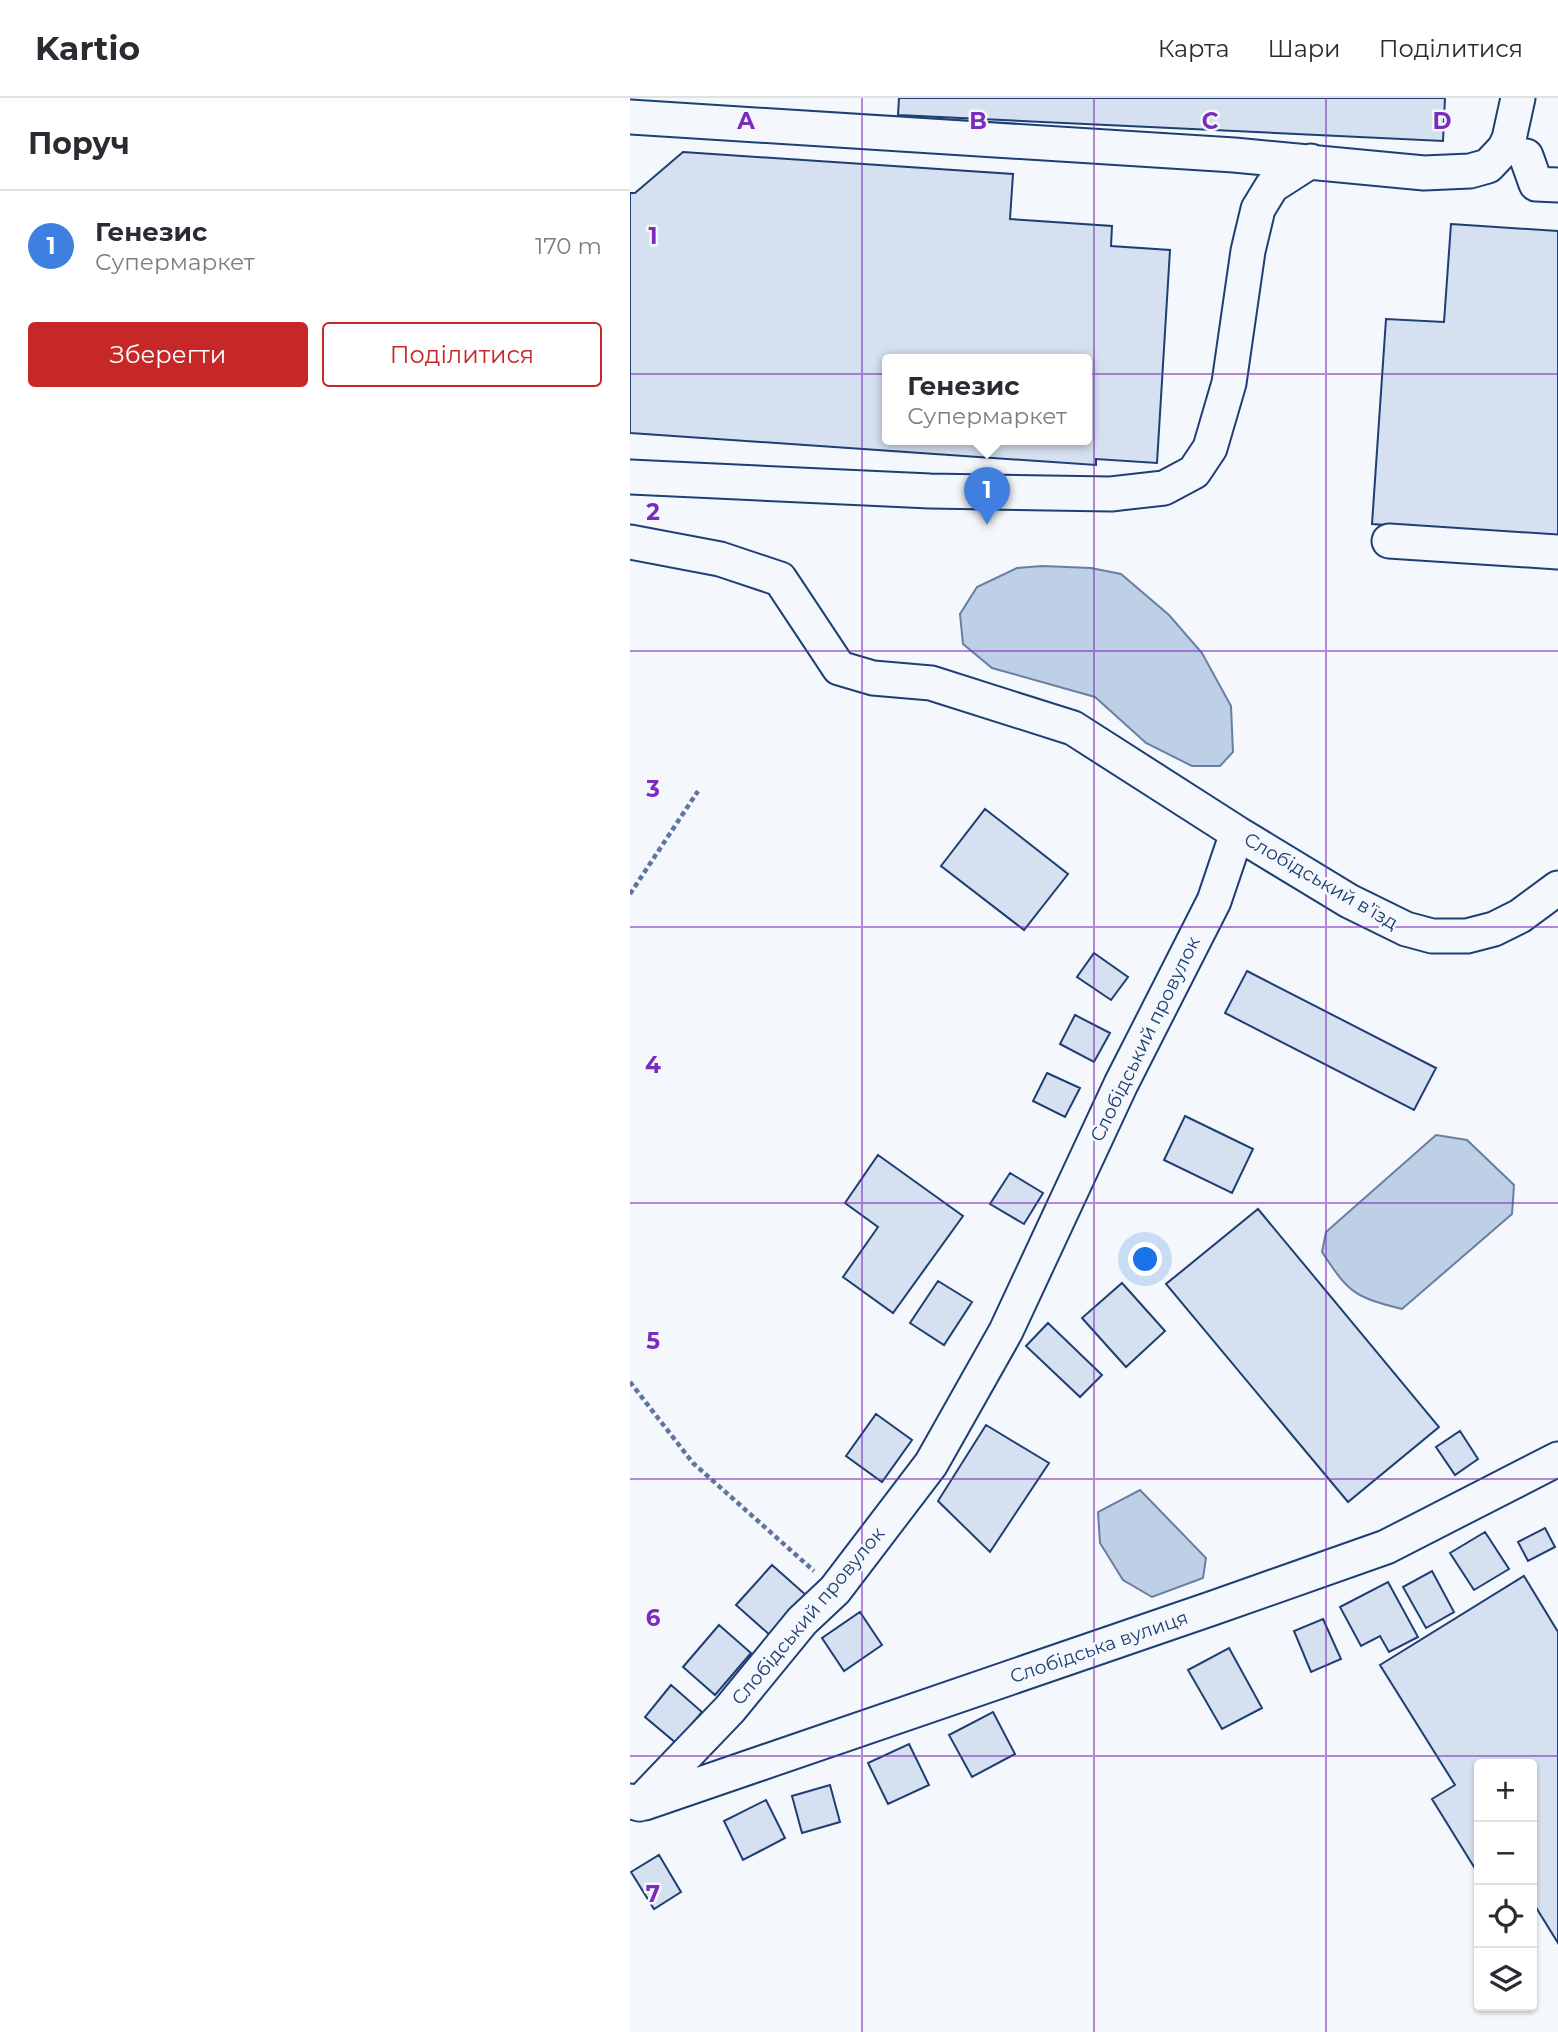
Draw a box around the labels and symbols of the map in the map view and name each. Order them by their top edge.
text: A [736,107,755,135]
text: B [969,107,987,135]
text: C [1202,107,1219,135]
text: D [1433,107,1452,135]
text: 1 [648,222,658,250]
pin: 1 [964,467,1010,525]
text: 2 [646,498,660,526]
text: 3 [645,775,660,803]
street label: Слобідський в’їзд [1240,828,1402,934]
street label: Слобідський провулок [1085,933,1205,1145]
text: 4 [645,1051,661,1079]
your location [1128,1242,1162,1276]
text: 5 [646,1327,660,1355]
street label: Слобідський провулок [727,1522,889,1710]
text: 6 [646,1604,661,1632]
street label: Слобідська вулиця [1007,1606,1191,1688]
text: 7 [646,1880,660,1908]

